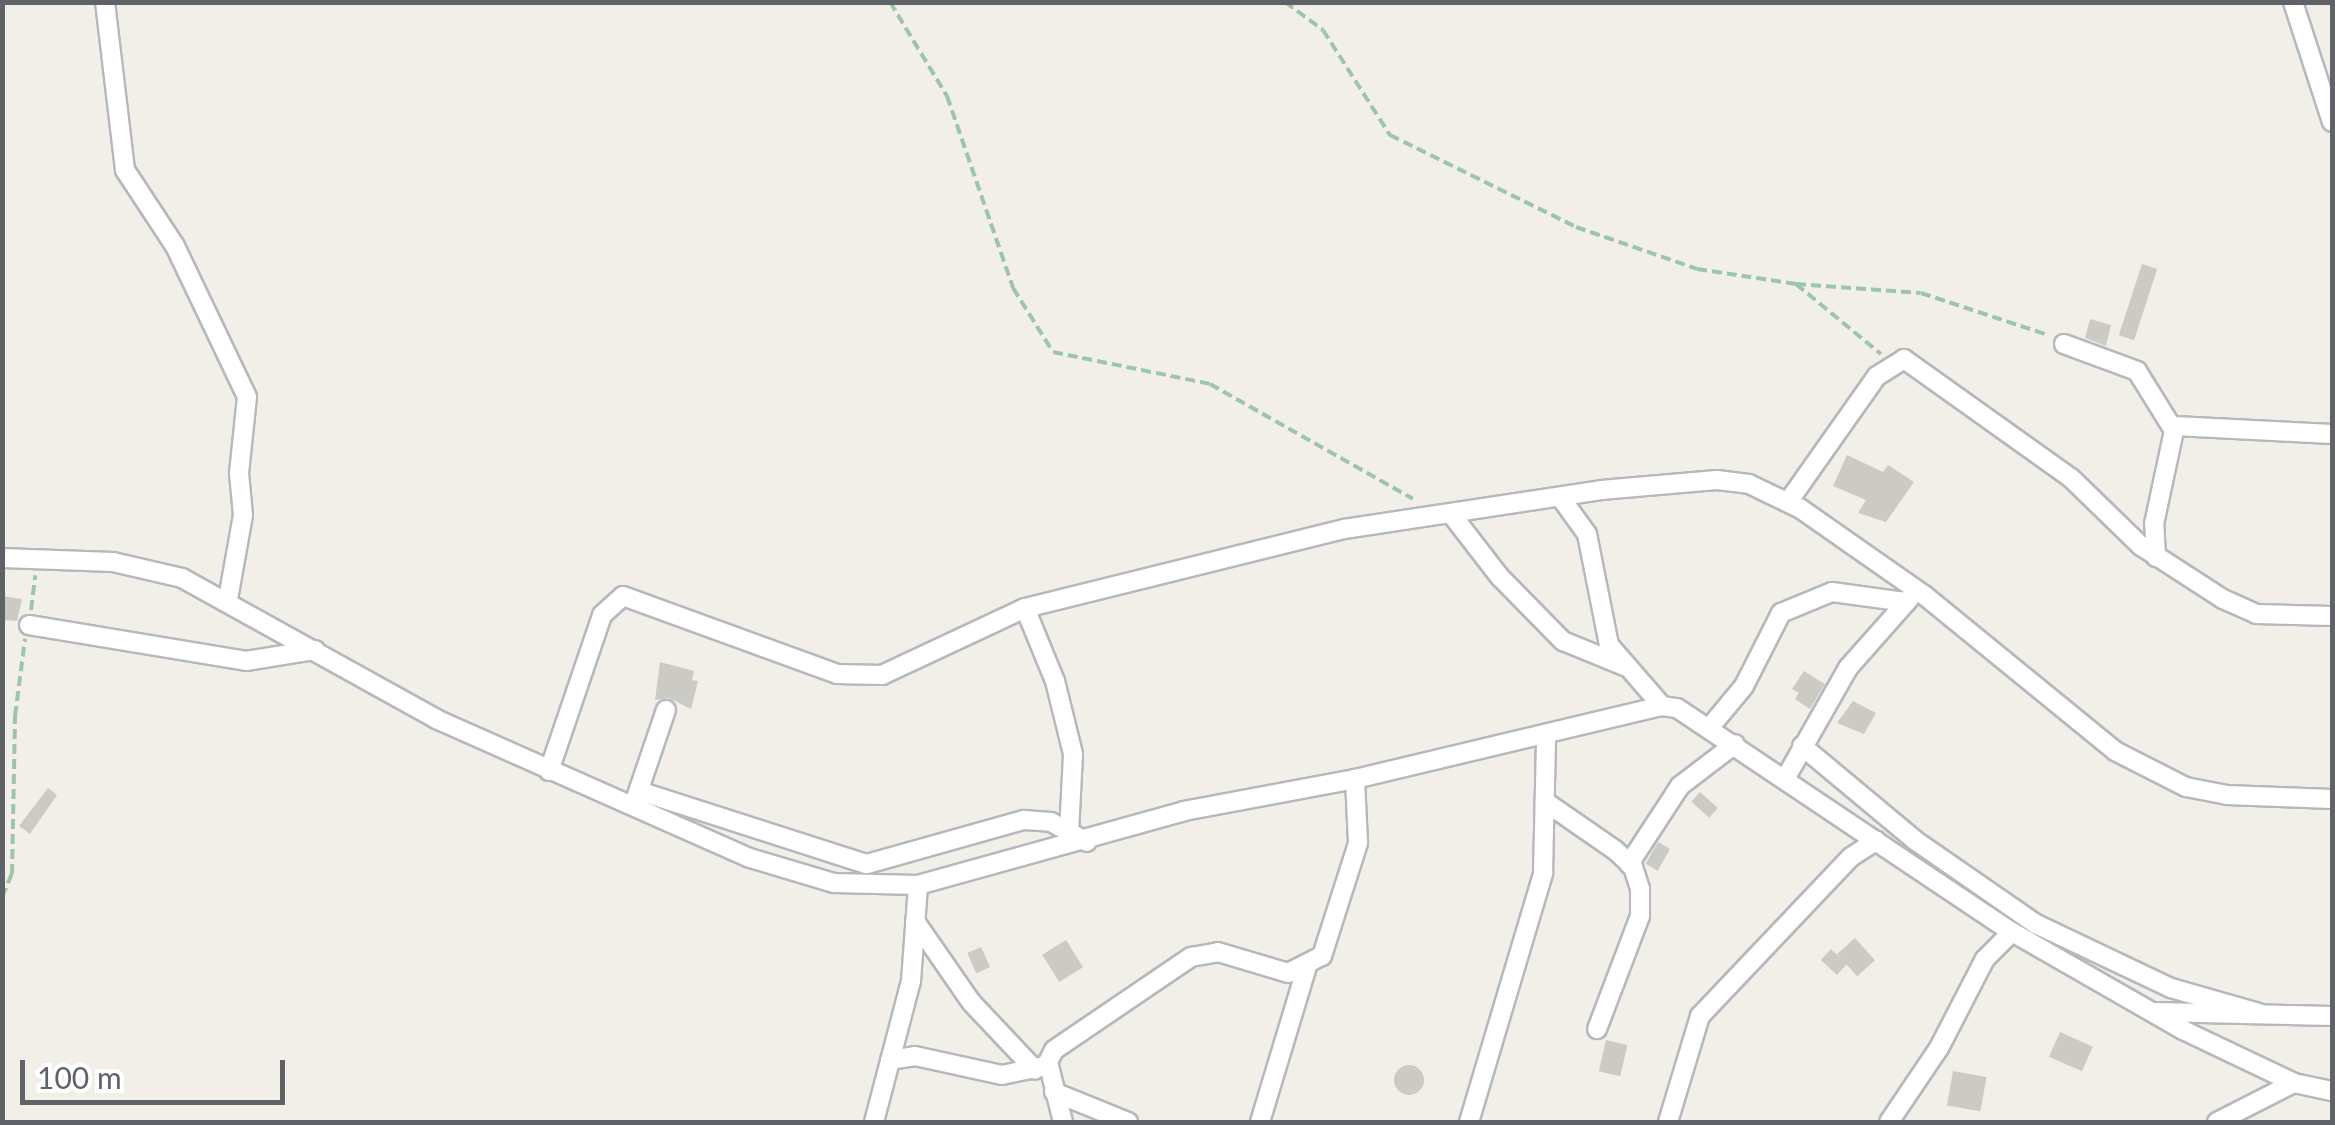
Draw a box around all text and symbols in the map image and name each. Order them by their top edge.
scale bar [25,1040,290,1102]
text: 100 m [37,1059,122,1095]

